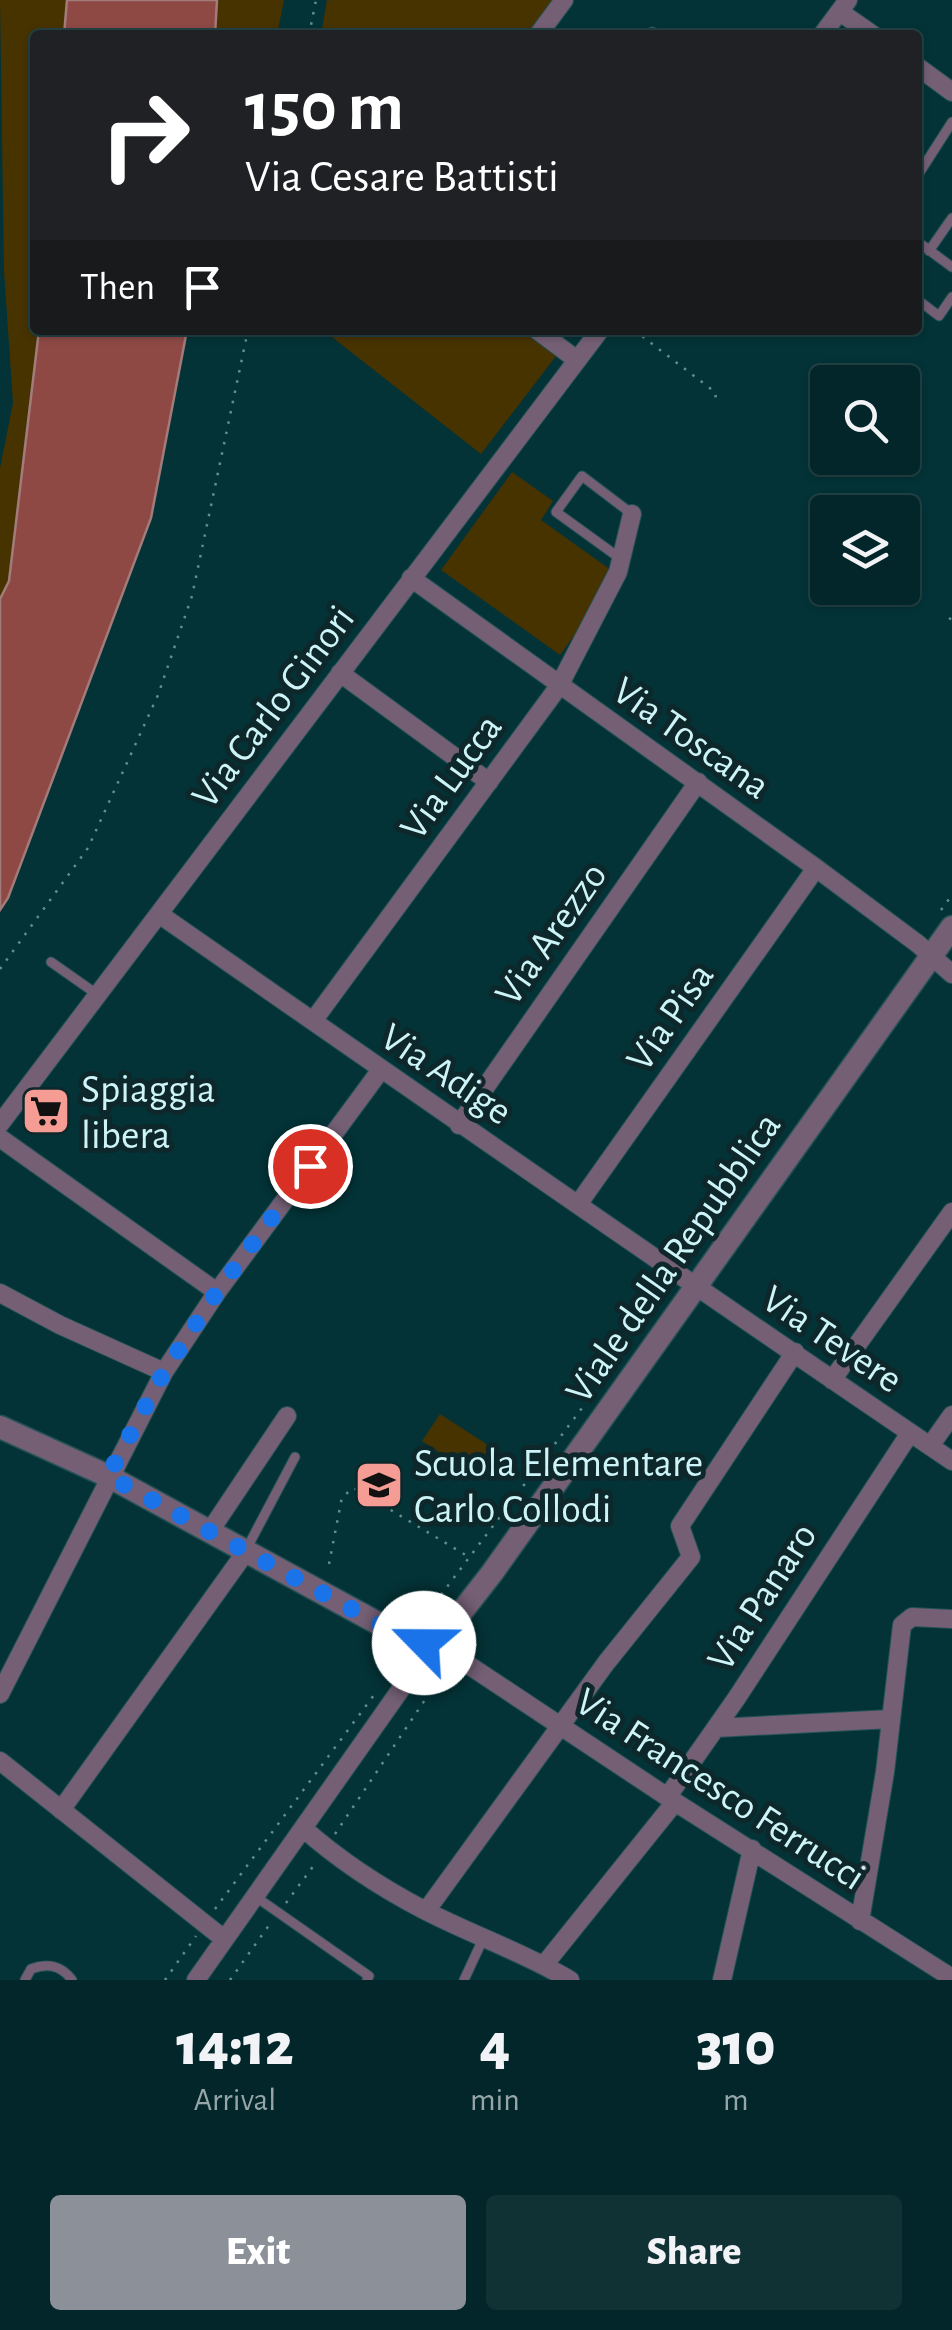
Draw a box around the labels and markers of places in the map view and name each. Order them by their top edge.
place label: Spiaggia libera [81,1070,216,1156]
supermarket icon: Spiaggia libera [20,1085,72,1137]
pin [268,1124,353,1209]
place label: Scuola Elementare Carlo Collodi [414,1444,703,1530]
school or university icon: Scuola Elementare Carlo Collodi [353,1459,405,1511]

